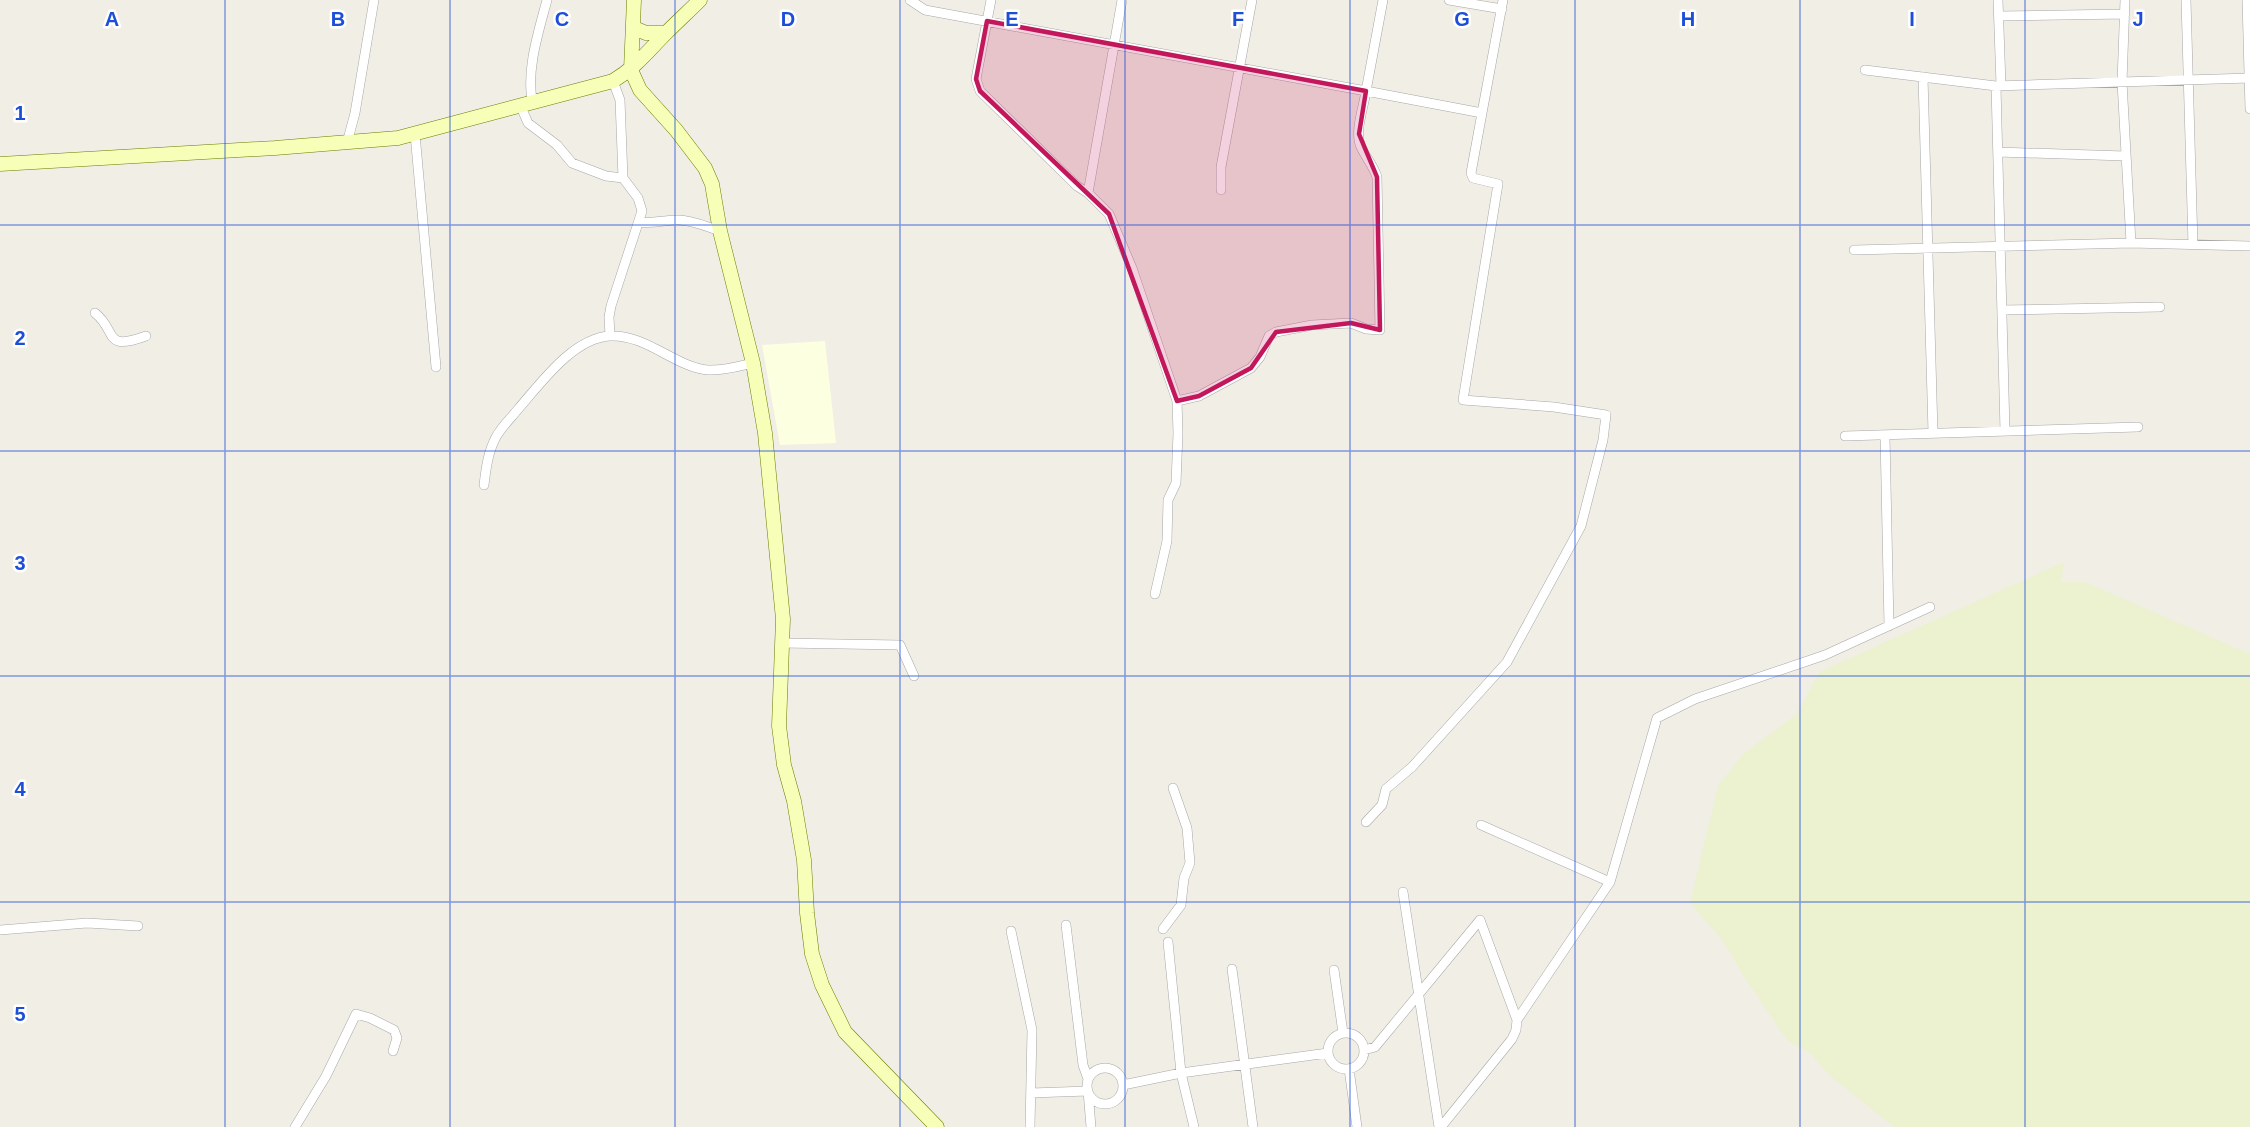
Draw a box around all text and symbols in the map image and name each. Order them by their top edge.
text: A [105,8,119,30]
text: B [331,8,345,30]
text: C [555,8,569,30]
text: D [781,8,795,30]
text: E [1005,8,1019,30]
text: F [1232,8,1244,30]
text: G [1454,8,1470,30]
text: H [1681,8,1695,30]
text: I [1909,8,1915,30]
text: J [2132,8,2144,30]
text: 1 [14,102,26,124]
text: 2 [14,327,26,349]
text: 3 [14,552,26,574]
text: 4 [14,778,26,800]
text: 5 [14,1003,26,1025]

